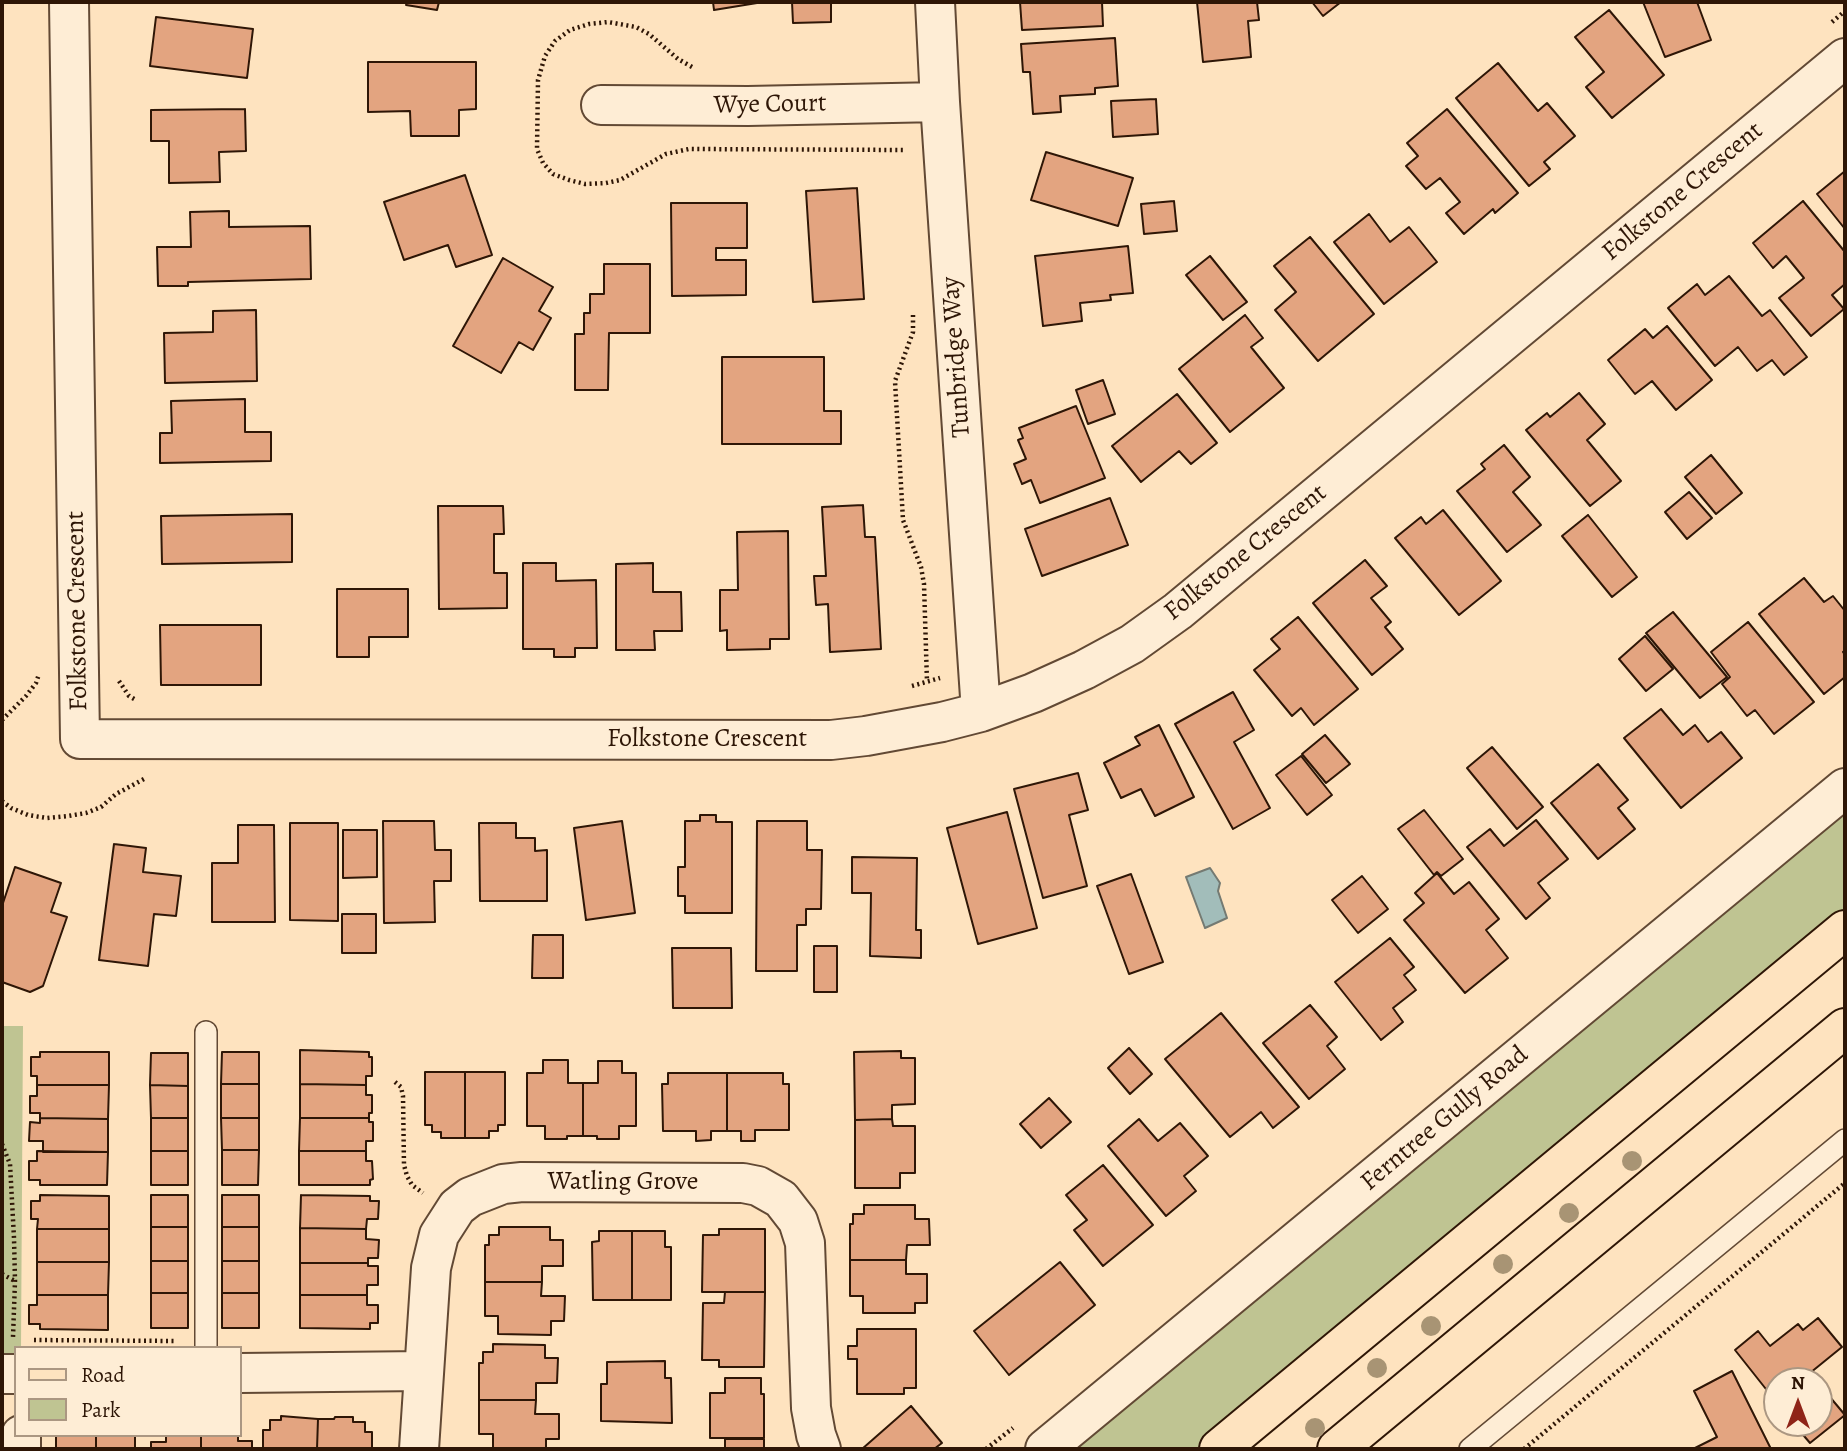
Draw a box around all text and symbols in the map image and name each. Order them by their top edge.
street label: Wye Court [713,88,827,122]
street label: Folkstone Crescent [1596,116,1770,268]
street label: Tunbridge Way [936,275,978,439]
street label: Folkstone Crescent [1158,478,1334,628]
street label: Folkstone Crescent [61,511,95,711]
street label: Folkstone Crescent [607,724,807,756]
street label: Ferntree Gully Road [1355,1040,1535,1198]
street label: Watling Grove [548,1167,698,1199]
legend [14,1346,242,1437]
text: Road [81,1361,125,1389]
north arrow [1763,1367,1833,1437]
text: N [1791,1370,1805,1396]
text: Park [81,1396,120,1424]

